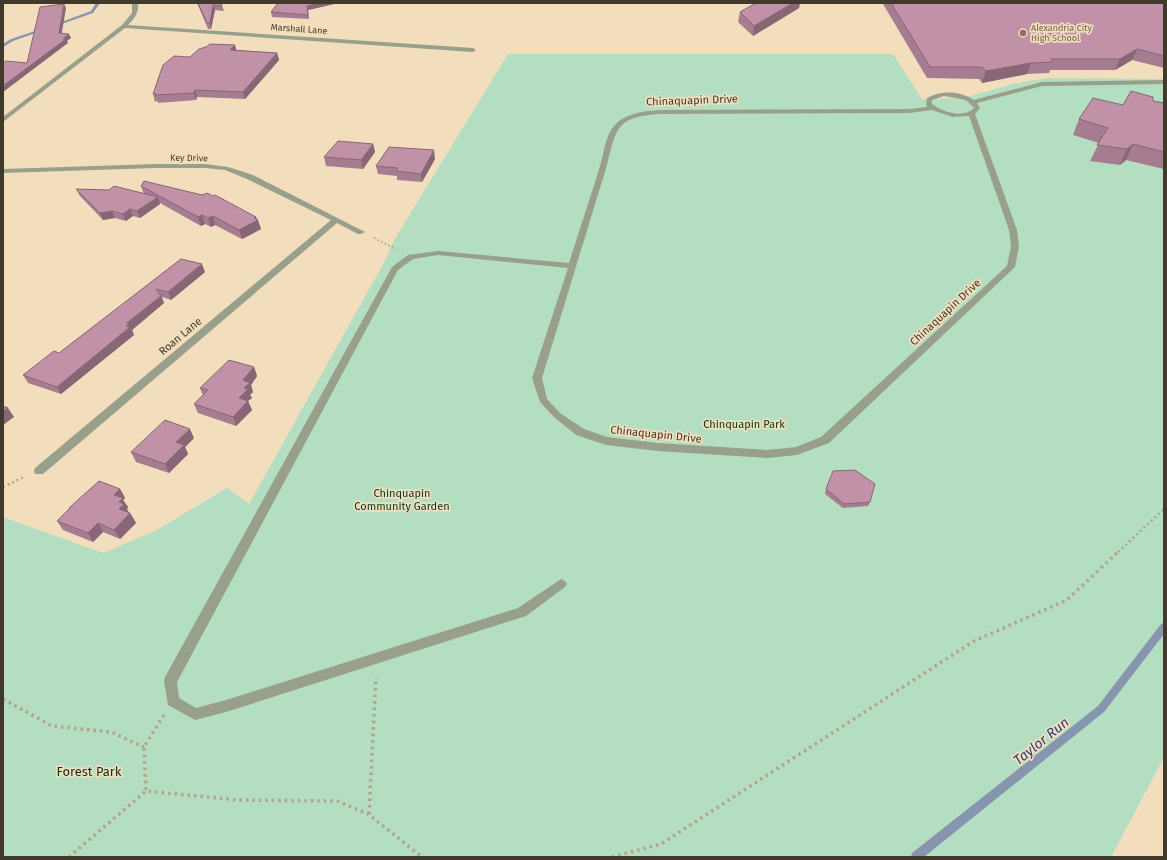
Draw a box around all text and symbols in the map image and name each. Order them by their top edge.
street label: Marshall Lane [270,22,328,36]
place label: Alexandria City High School [1031,23,1092,43]
marker: Alexandria City High School [1018,28,1028,38]
street label: Chinaquapin Drive [646,92,738,109]
street label: Key Drive [170,153,208,163]
street label: Chinaquapin Drive [907,276,983,348]
street label: Roan Lane [156,315,204,358]
park label: Chinquapin Park [703,418,785,431]
street label: Chinaquapin Drive [610,423,702,446]
park label: Chinquapin Community Garden [354,487,450,513]
water label: Taylor Run [1010,714,1073,769]
park label: Forest Park [56,764,122,779]

